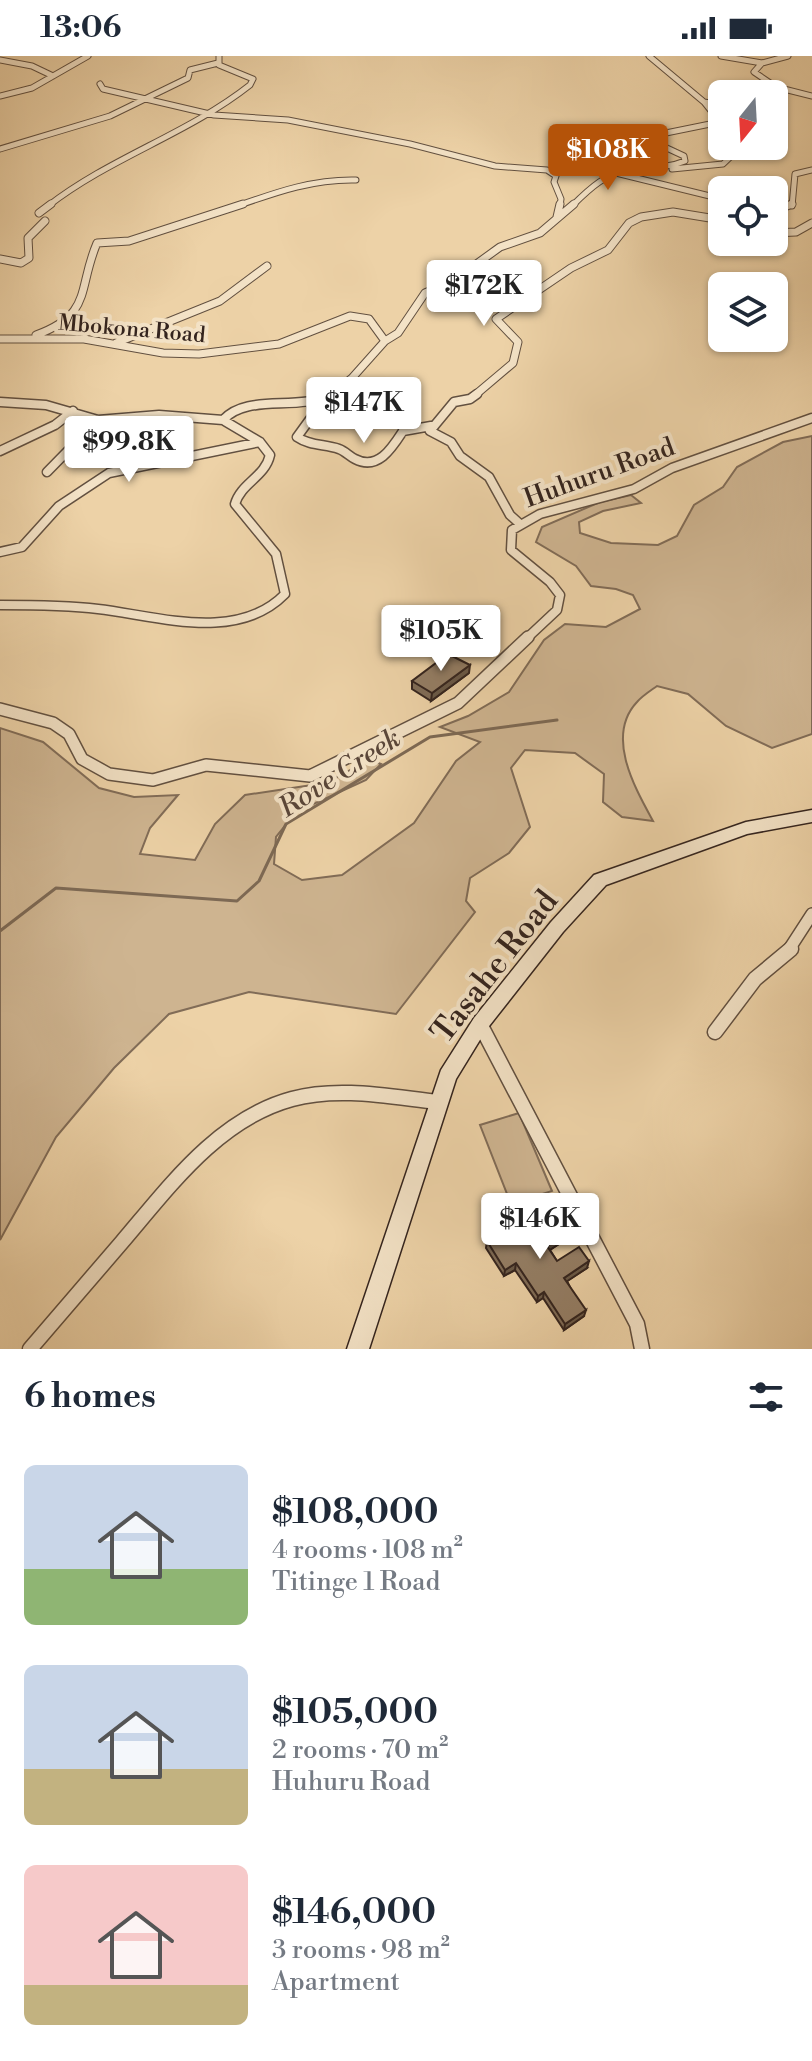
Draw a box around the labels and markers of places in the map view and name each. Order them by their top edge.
pin: $108K [552,124,664,192]
pin: $172K [428,260,540,328]
pin: $147K [308,377,420,445]
pin: $99.8K [64,416,194,484]
pin: $105K [385,605,497,673]
pin: $146K [484,1193,596,1261]

